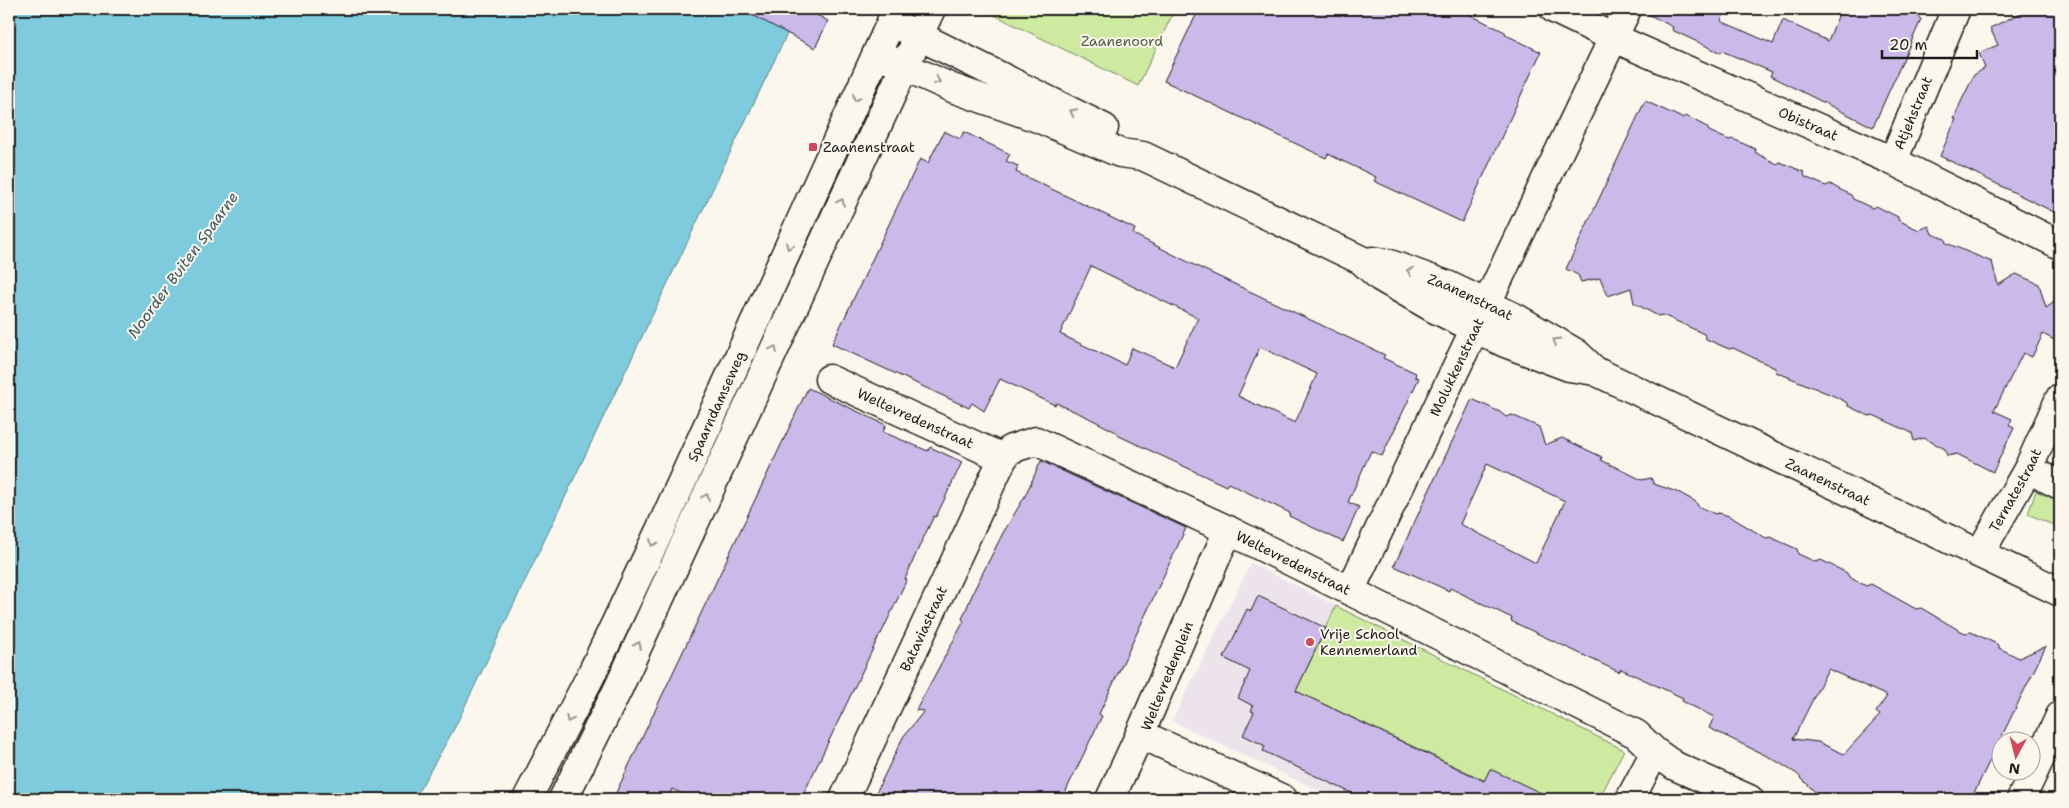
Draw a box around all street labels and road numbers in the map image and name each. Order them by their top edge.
street label: Atjehstraat [1890,74,1936,152]
street label: Obistraat [1776,103,1841,145]
street label: Zaanenstraat [1425,270,1516,324]
street label: Molukkenstraat [1425,315,1488,419]
street label: Spaarndamseweg [683,348,749,465]
street label: Weltevredenstraat [854,384,977,453]
street label: Ternatestraat [1985,446,2045,535]
street label: Zaanenstraat [1782,454,1873,510]
street label: Weltevredenstraat [1233,526,1354,599]
street label: Bataviastraat [896,583,951,674]
street label: Weltevredenplein [1137,618,1197,733]

